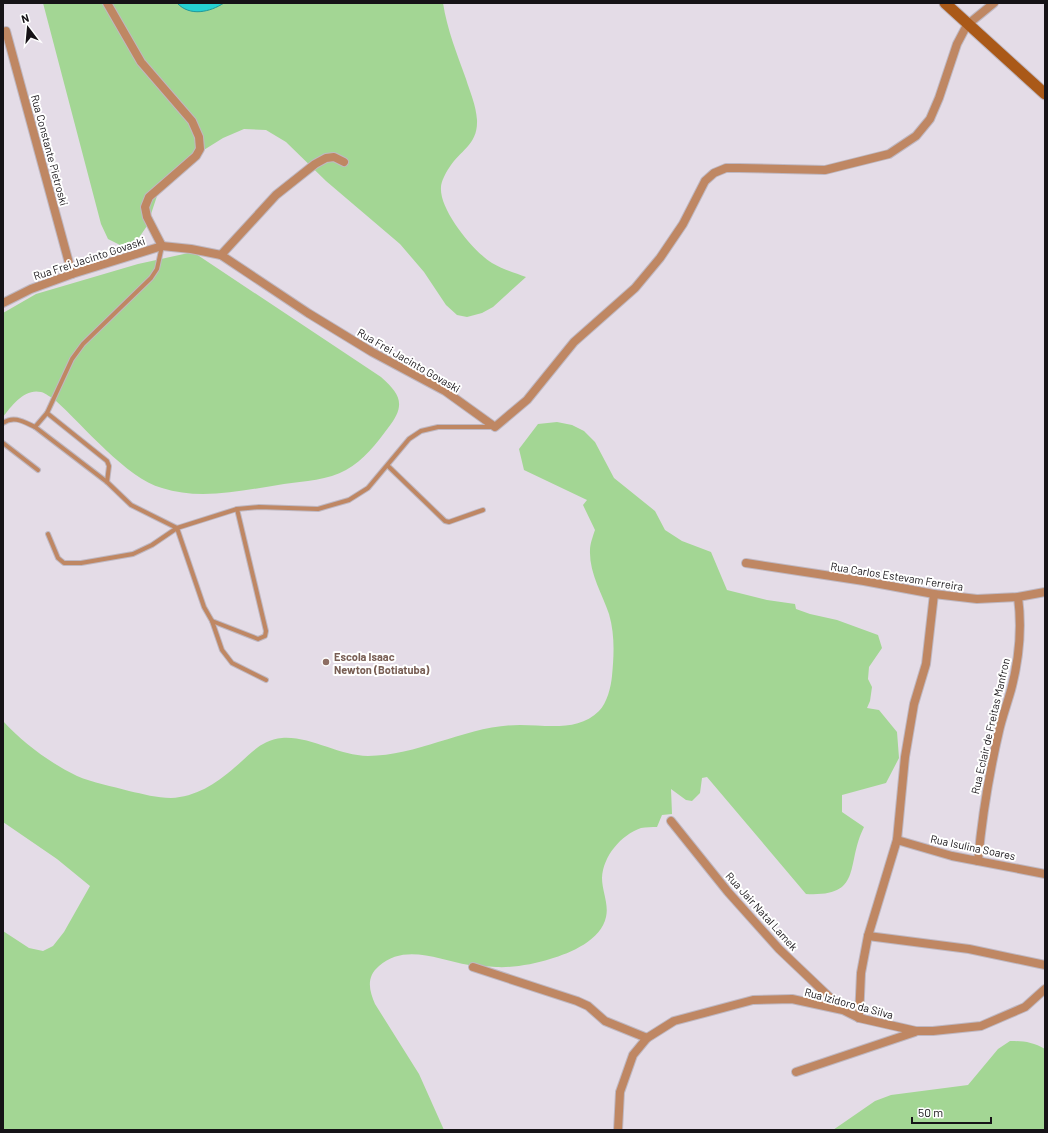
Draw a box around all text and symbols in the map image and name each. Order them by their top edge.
north arrow [8,8,48,48]
text: N [20,11,30,25]
street label: Rua Constante Pietroski [29,93,71,207]
street label: Rua Frei Jacinto Govaski [32,234,147,282]
street label: Rua Frei Jacinto Govaski [355,325,463,395]
street label: Rua Carlos Estevam Ferreira [830,559,964,593]
place label: Escola Isaac Newton (Botiatuba) [334,650,430,676]
marker: Escola Isaac Newton (Botiatuba) [321,657,331,667]
street label: Rua Eclair de Freitas Manfron [968,657,1012,795]
street label: Rua Isulina Soares [929,832,1017,862]
street label: Rua Jair Natal Lamek [723,869,801,953]
street label: Rua Izidoro da Silva [803,985,895,1021]
scale bar [912,1099,991,1125]
text: 50 m [918,1105,943,1119]

